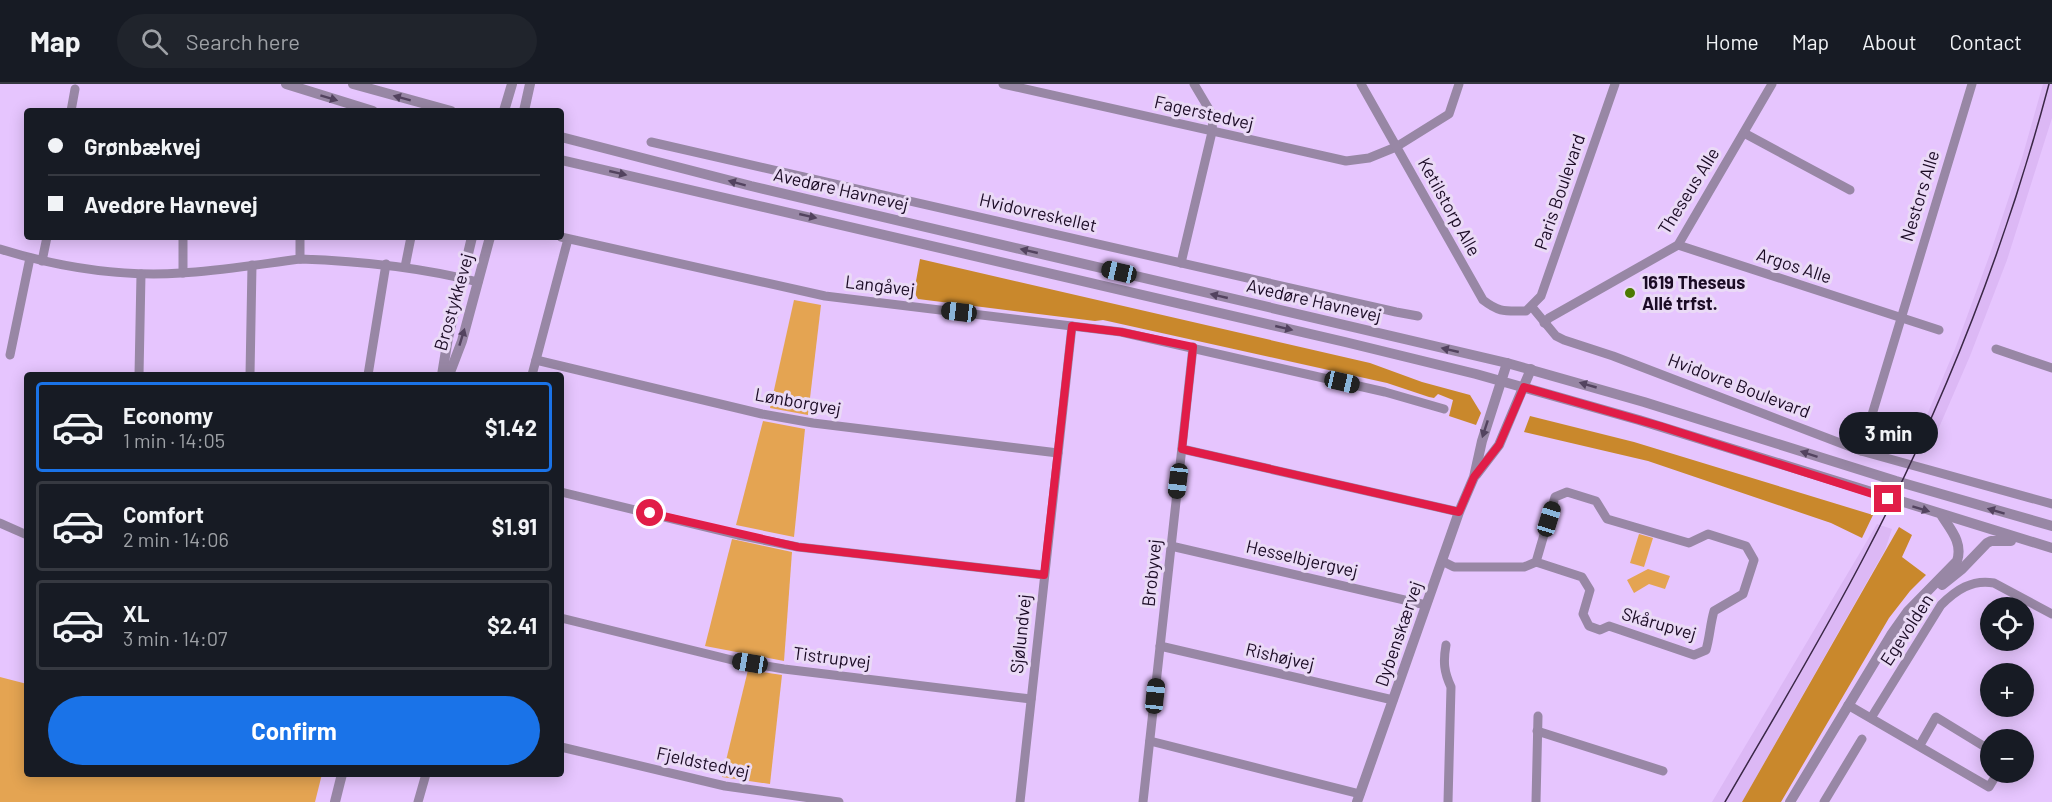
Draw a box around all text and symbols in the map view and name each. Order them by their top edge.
search box [117,14,537,68]
text: Map [30,24,81,58]
icon: search [138,25,171,58]
text: Search here [186,28,300,54]
text: Home [1705,29,1759,54]
text: Map [1792,29,1829,54]
text: About [1862,29,1917,54]
text: Contact [1950,29,2022,54]
street label: Fagerstedvej [1152,90,1256,134]
one-way arrow [320,93,338,103]
one-way arrow [393,93,411,102]
street label: Paris Boulevard [1529,131,1589,253]
text: Grønbækvej [84,133,201,159]
street label: Theseus Alle [1653,143,1724,238]
street label: Nestors Alle [1895,148,1943,244]
street label: Ketilstorp Alle [1414,153,1486,260]
street label: Avedøre Havnevej [772,163,911,215]
one-way arrow [609,169,628,178]
one-way arrow [728,177,746,187]
street label: Hvidovreskellet [977,188,1099,236]
text: Avedøre Havnevej [84,191,258,217]
one-way arrow [799,212,817,222]
street label: Argos Alle [1754,243,1835,288]
one-way arrow [1020,246,1039,255]
street label: Brostykkevej [429,250,477,353]
car [1099,259,1139,285]
street label: Langåvej [844,270,916,300]
place label: 1619 Theseus Allé trfst. [1642,271,1745,314]
street label: Avedøre Havnevej [1245,274,1384,326]
marker: 1619 Theseus Allé trfst. [1623,286,1637,300]
one-way arrow [1210,290,1228,300]
car [940,301,978,323]
one-way arrow [1275,323,1293,333]
one-way arrow [458,328,467,346]
one-way arrow [1440,345,1459,354]
street label: Hvidovre Boulevard [1665,348,1814,422]
car [1322,369,1362,395]
one-way arrow [1579,380,1597,389]
street label: Lønborgvej [753,383,843,419]
icon: car [51,400,105,454]
text: Economy [123,402,213,428]
callout: 3 min [1838,412,1938,454]
text: $1.42 [485,414,537,440]
one-way arrow [1480,420,1489,438]
text: 3 min [1865,421,1912,445]
text: 1 min · 14:05 [123,428,225,452]
one-way arrow [1800,449,1818,458]
car [1167,462,1189,500]
route end [1874,485,1901,512]
icon: car [51,499,105,553]
route start [636,499,663,526]
car [1535,499,1563,539]
text: Comfort [123,501,204,527]
one-way arrow [1912,505,1930,514]
one-way arrow [1986,506,2004,515]
text: $1.91 [492,513,537,539]
text: 2 min · 14:06 [123,527,229,551]
street label: Hesselbjergvej [1244,534,1360,582]
street label: Brobyvej [1137,538,1165,608]
street label: Dybenskærvej [1370,578,1426,689]
street label: Egevolden [1875,589,1937,669]
street label: Sjølundvej [1005,593,1035,675]
map controls [1980,597,2034,783]
button: locate [1980,597,2034,651]
icon: car [51,598,105,652]
text: XL [123,600,149,626]
street label: Skårupvej [1619,602,1699,644]
text: $2.41 [487,612,537,638]
text: 3 min · 14:07 [123,626,227,650]
street label: Rishøjvej [1244,637,1317,675]
street label: Tistrupvej [792,641,872,673]
car [731,651,769,675]
button: + [1980,663,2034,717]
car [1144,677,1166,715]
button: Confirm [48,696,540,765]
button: − [1980,729,2034,783]
street label: Fjeldstedvej [655,741,752,783]

